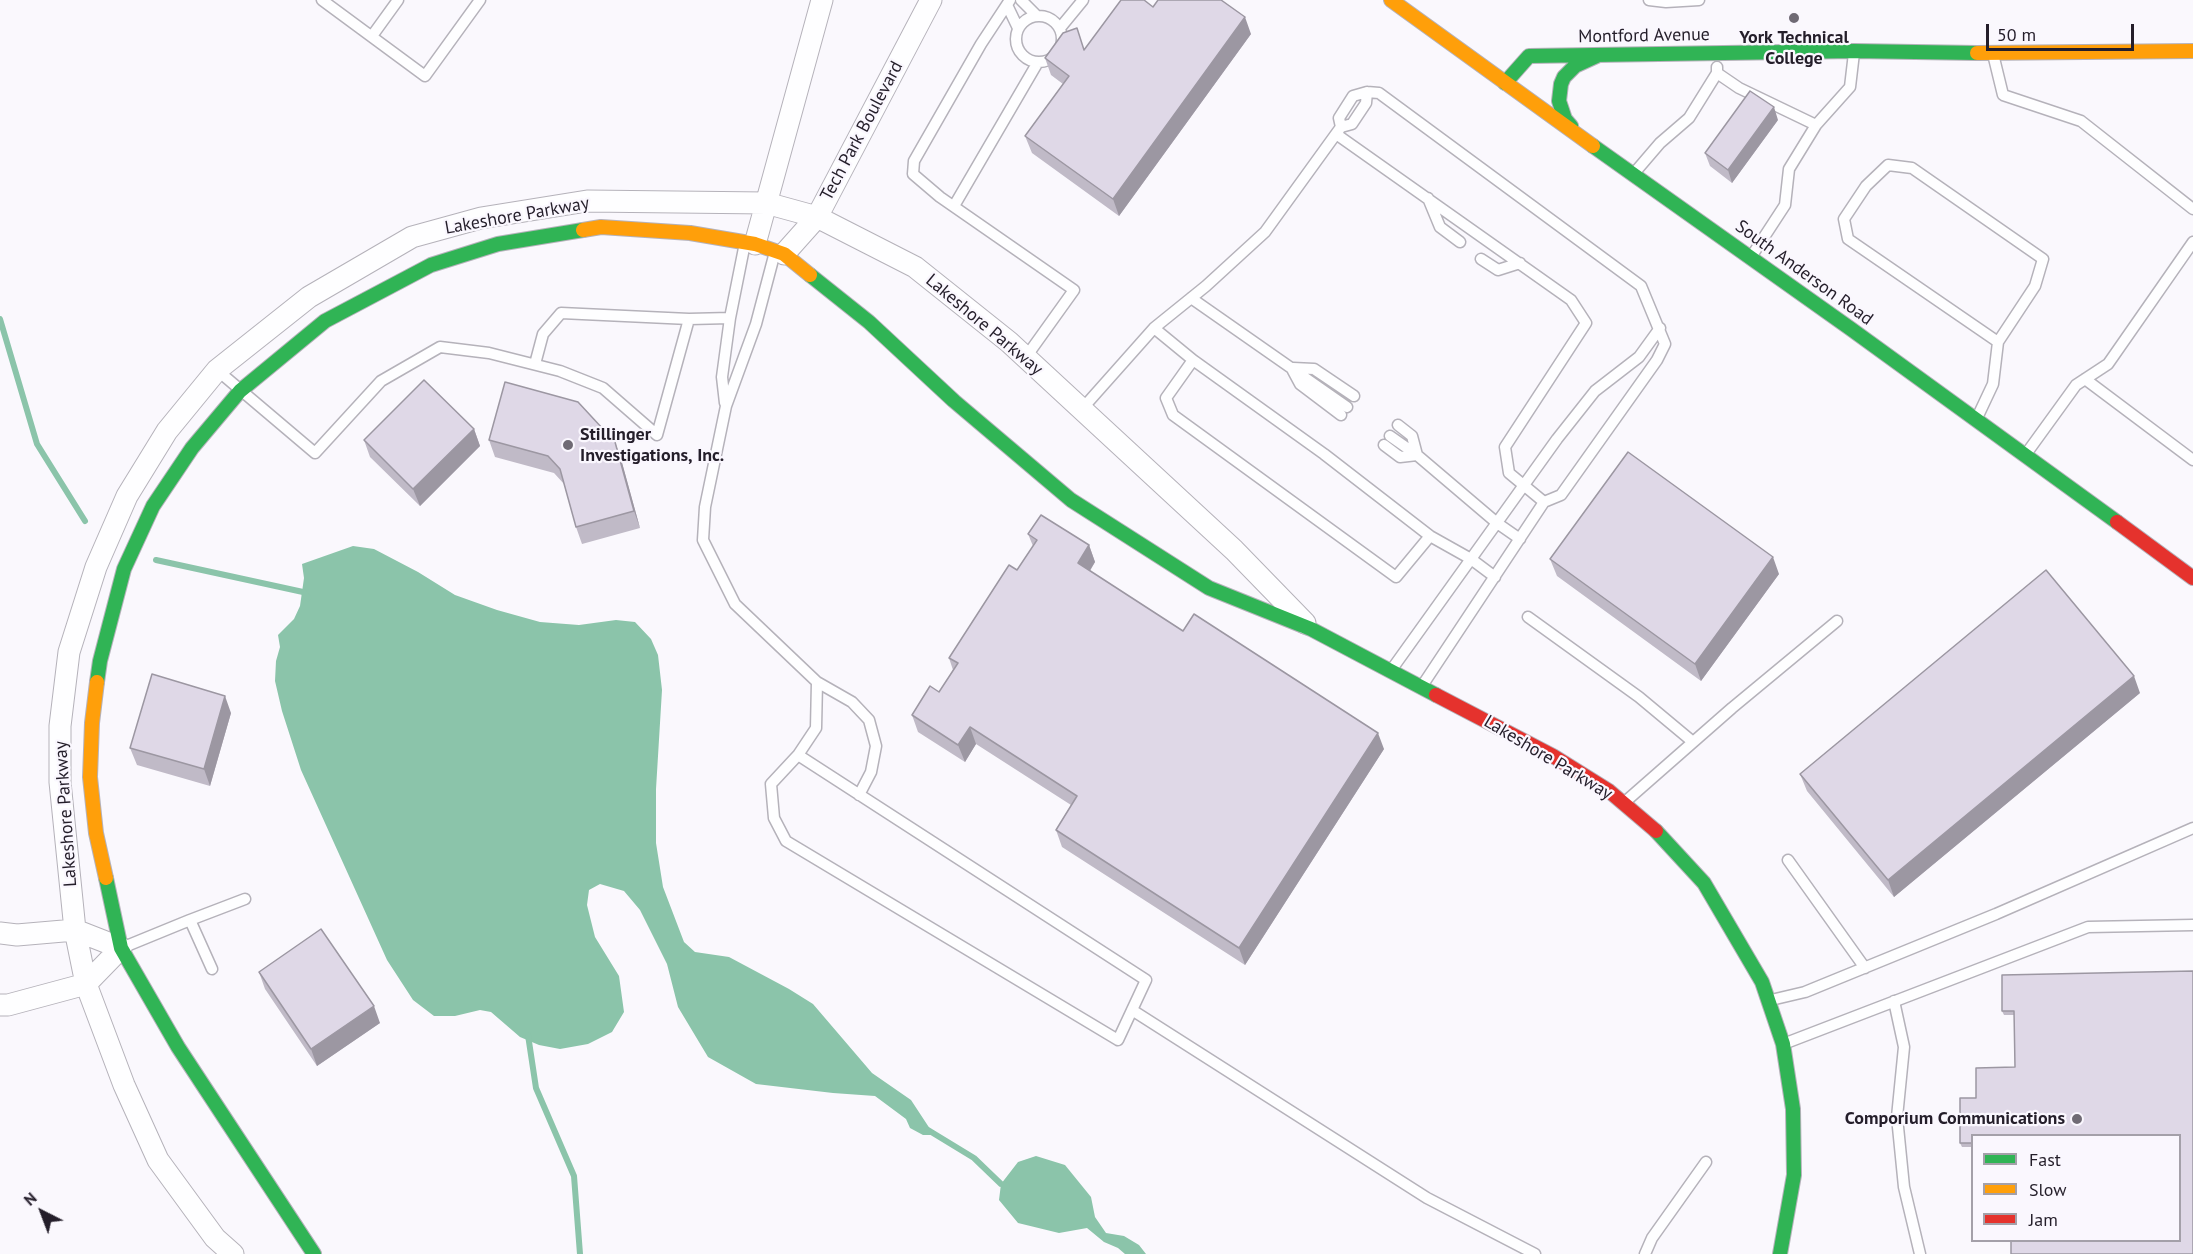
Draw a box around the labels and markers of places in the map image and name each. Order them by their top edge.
marker: York Technical College [1787,11,1801,25]
place label: York Technical College [1739,27,1849,70]
place label: Stillinger Investigations, Inc. [580,424,724,466]
marker: Stillinger Investigations, Inc. [561,438,575,452]
place label: Comporium Communications [1845,1108,2065,1130]
marker: Comporium Communications [2070,1112,2084,1126]

